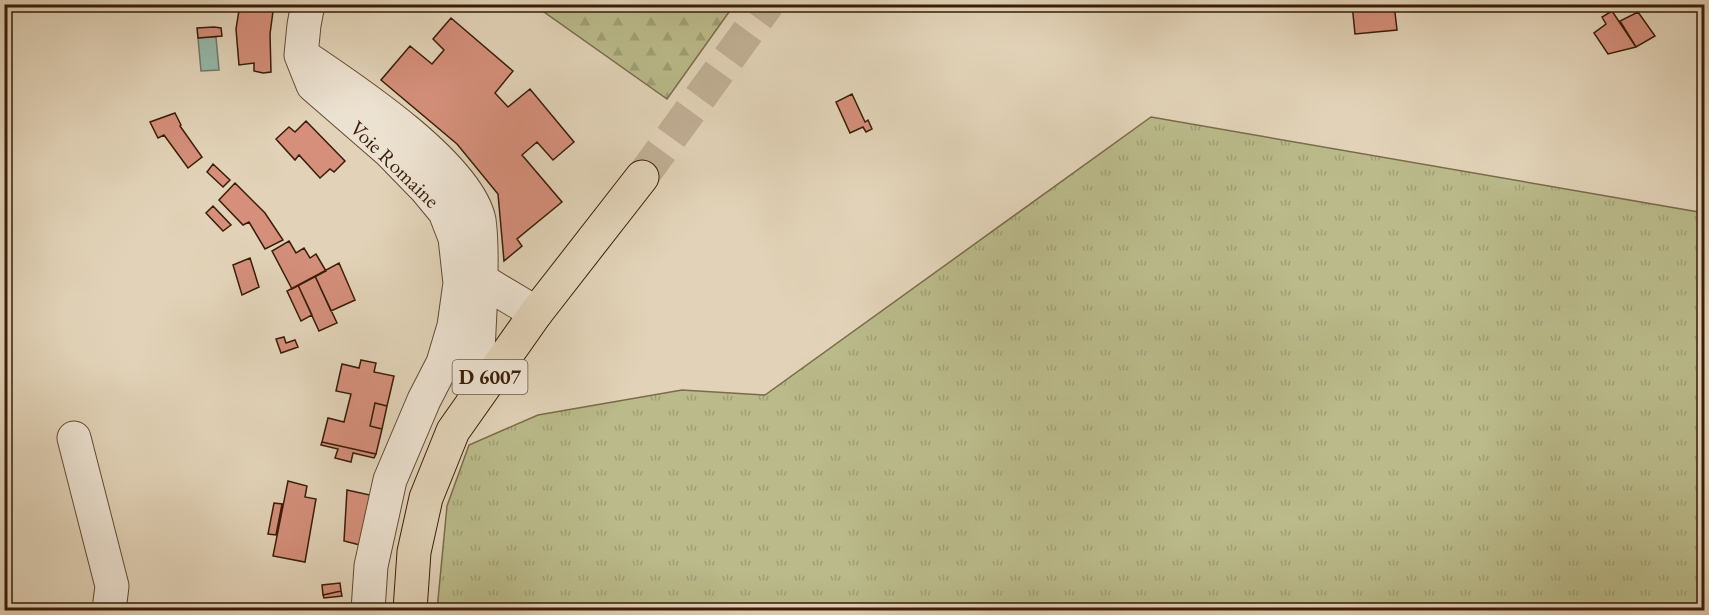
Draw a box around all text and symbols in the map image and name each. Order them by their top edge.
street label: Voie Romaine [344,115,446,213]
road number: D 6007 [452,360,528,394]

